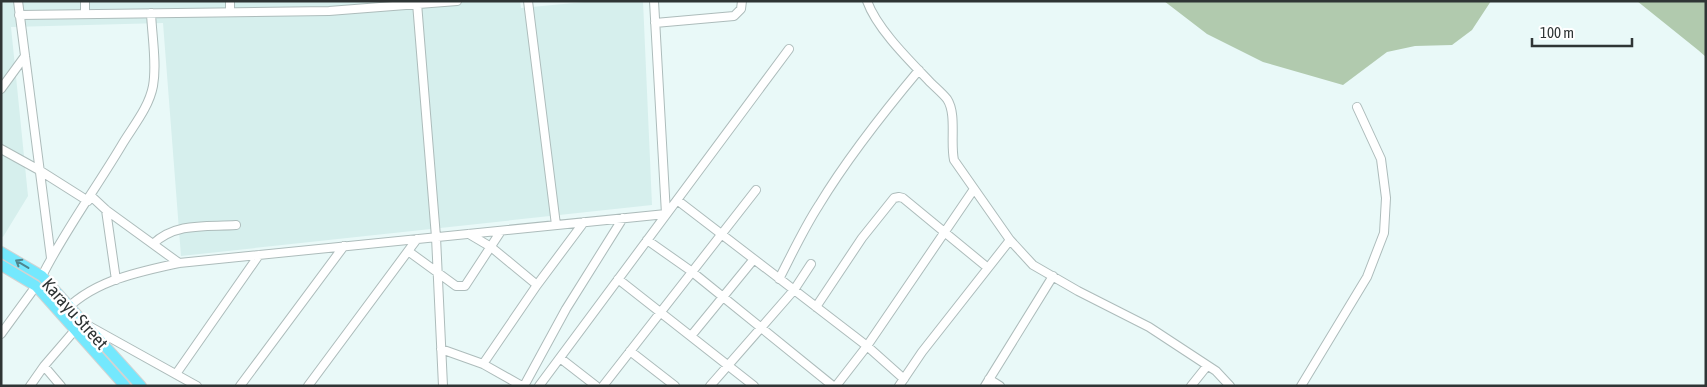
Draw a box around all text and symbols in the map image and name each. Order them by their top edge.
scale bar [1532,15,1632,47]
text: 100 m [1540,24,1574,41]
one-way arrow [15,258,29,268]
street label: Karayu Street [38,274,113,353]

